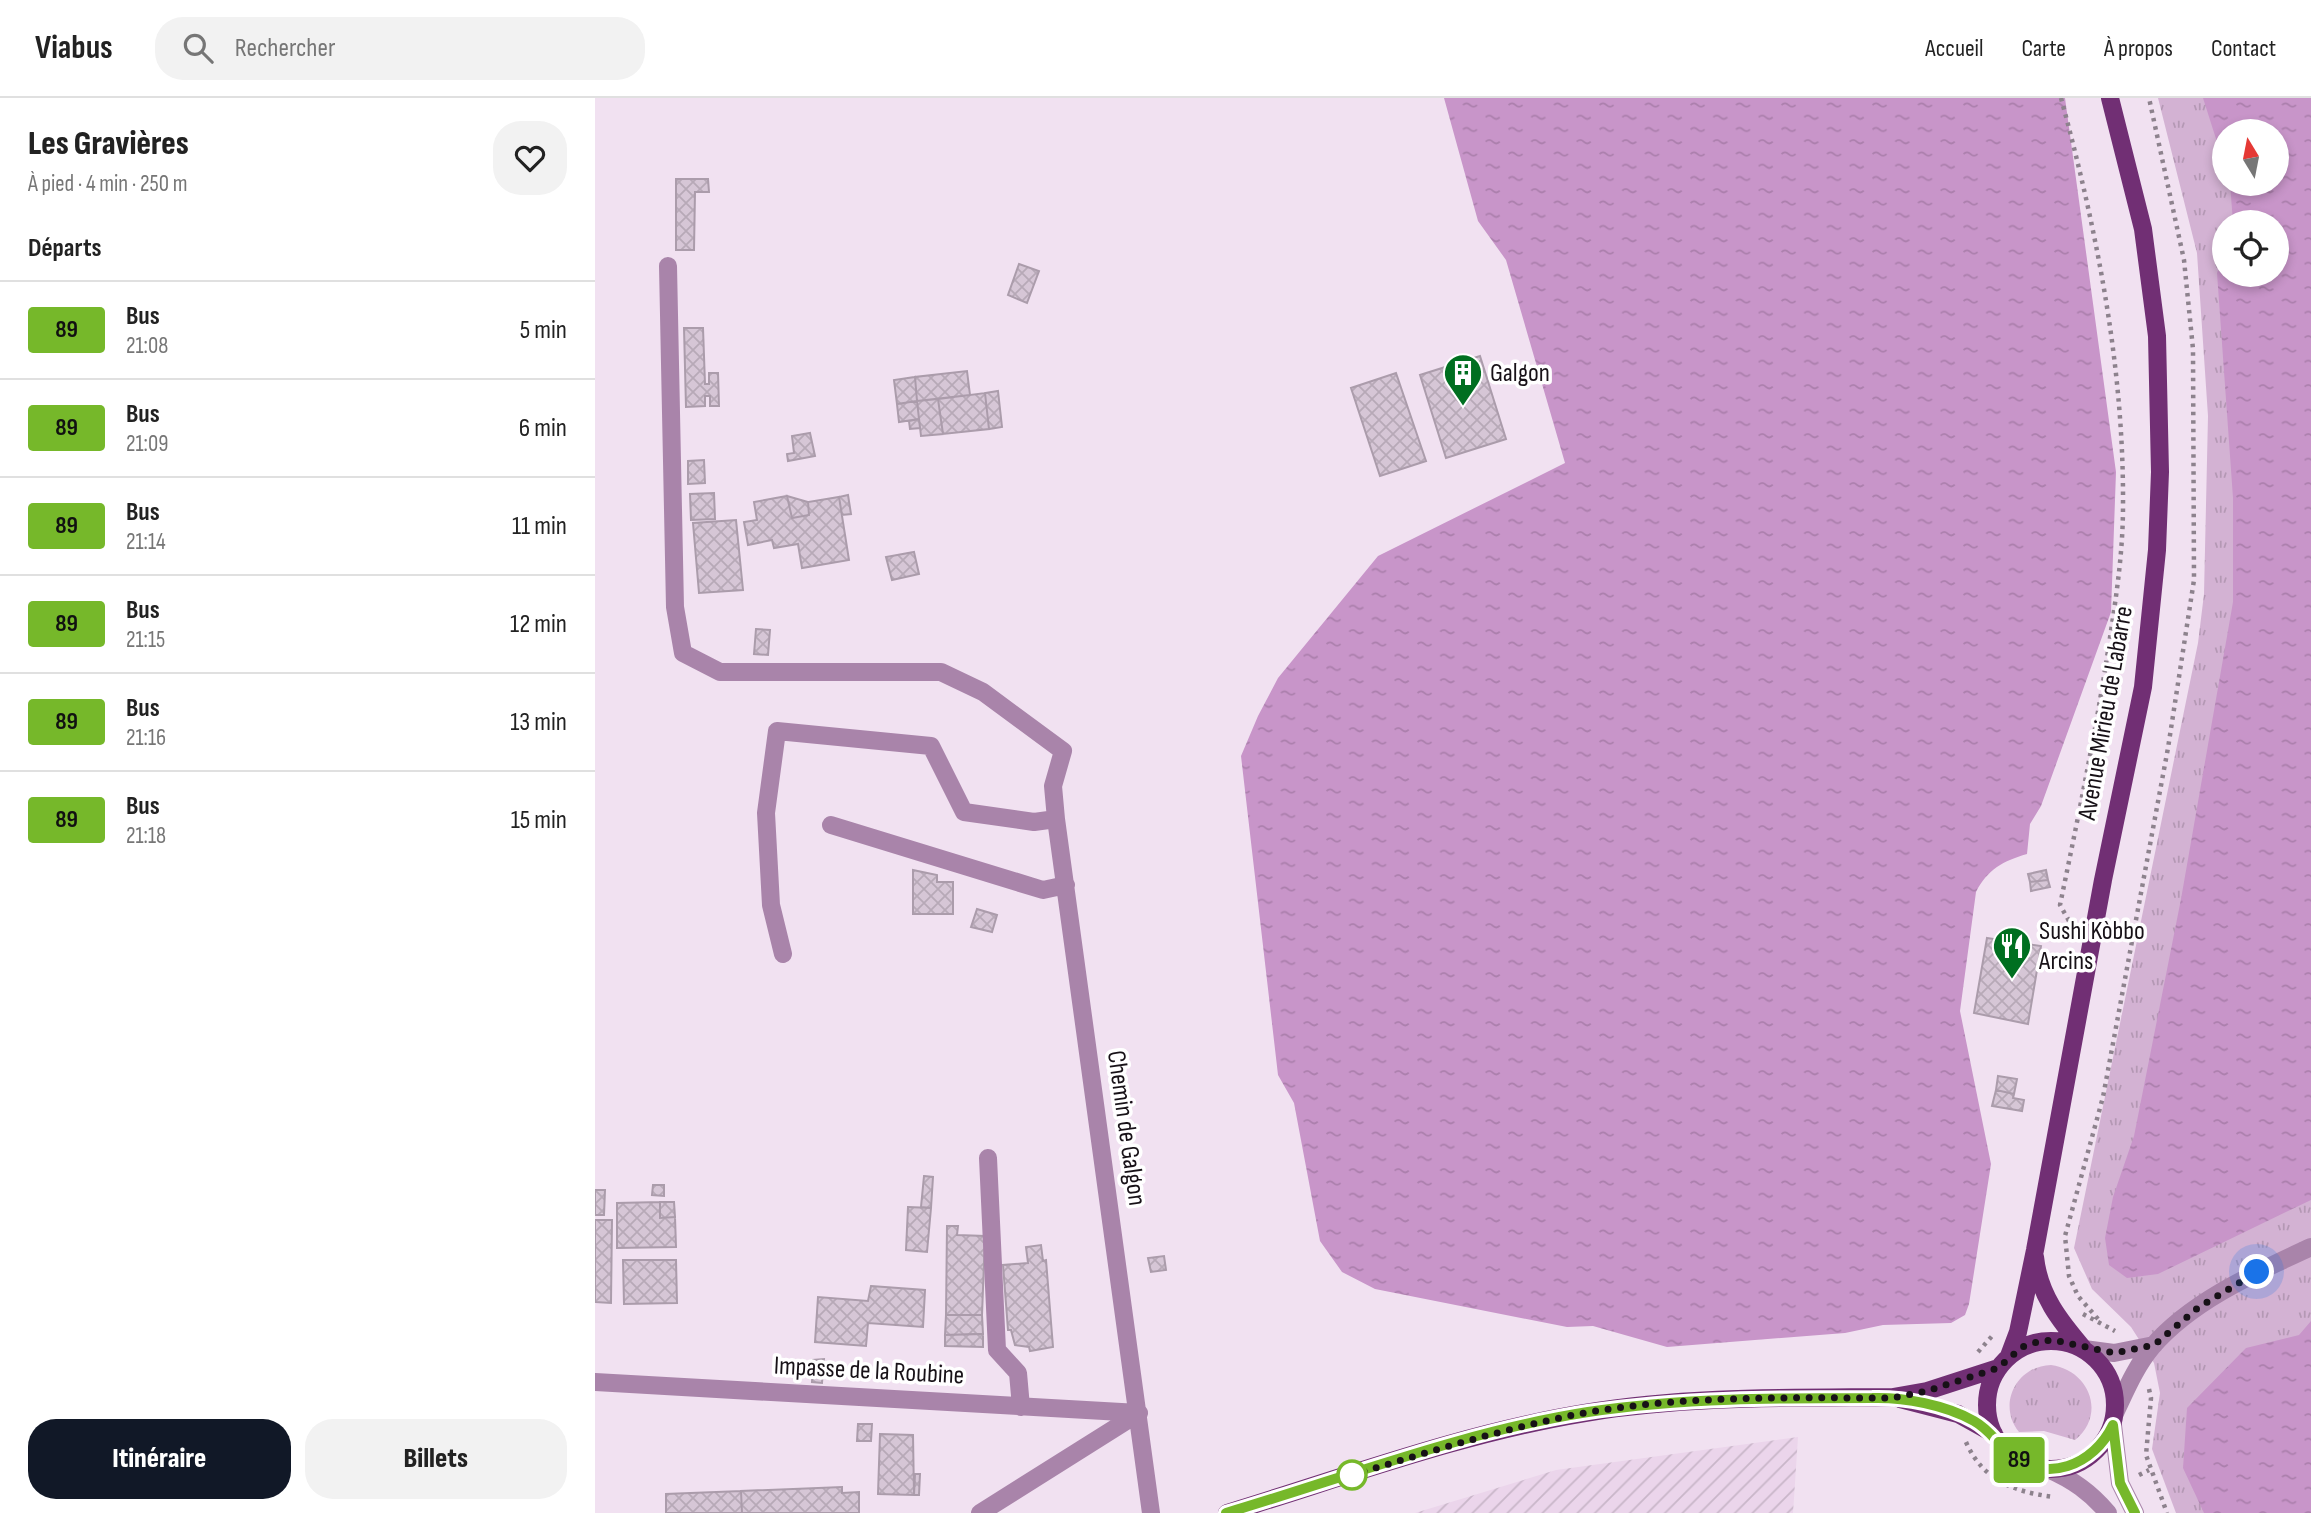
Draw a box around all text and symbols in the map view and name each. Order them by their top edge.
search box [155,17,645,80]
text: Viabus [35,28,113,68]
icon: search [179,29,217,67]
text: Rechercher [235,33,335,64]
text: Accueil [1925,34,1984,63]
text: Carte [2022,34,2066,63]
text: À propos [2104,34,2173,63]
text: Contact [2211,34,2276,63]
north arrow [2212,119,2289,196]
map controls [2212,119,2289,287]
button: heart [493,121,567,195]
text: Les Gravières [28,124,189,164]
text: À pied · 4 min · 250 m [28,170,187,198]
button: locate [2212,210,2289,287]
text: Départs [28,233,101,264]
text: Bus [126,301,160,332]
text: 89 [55,315,78,344]
text: 5 min [520,315,567,346]
text: 21:08 [126,332,168,360]
building icon: Galgon [1442,352,1484,407]
place label: Galgon [1490,358,1550,389]
text: Bus [126,399,160,430]
text: 89 [55,413,78,442]
text: 6 min [519,413,567,444]
text: 21:09 [126,430,168,458]
text: Bus [126,497,160,528]
text: 89 [55,511,78,540]
text: 11 min [512,511,567,542]
text: 21:14 [126,528,166,556]
text: Bus [126,595,160,626]
street label: Avenue Mirieu de Labarre [2072,604,2140,823]
text: 89 [55,609,78,638]
text: 12 min [510,609,567,640]
text: 21:15 [126,626,165,654]
text: Bus [126,693,160,724]
text: 89 [55,707,78,736]
text: 13 min [510,707,567,738]
text: 21:16 [126,724,166,752]
text: Bus [126,791,160,822]
text: 89 [55,805,78,834]
text: 15 min [511,805,567,836]
text: 21:18 [126,822,166,850]
place label: Sushi Kòbbo Arcins [2038,916,2145,977]
restaurant icon: Sushi Kòbbo Arcins [1991,925,2033,980]
street label: Chemin de Galgon [1100,1048,1152,1208]
your location [2239,1254,2274,1289]
street label: Impasse de la Roubine [773,1351,965,1391]
button: Itinéraire [28,1419,291,1499]
button: Billets [305,1419,567,1499]
line badge: 89 [1987,1437,2051,1483]
text: 89 [2008,1445,2030,1474]
unlabelled marker [1337,1460,1367,1490]

